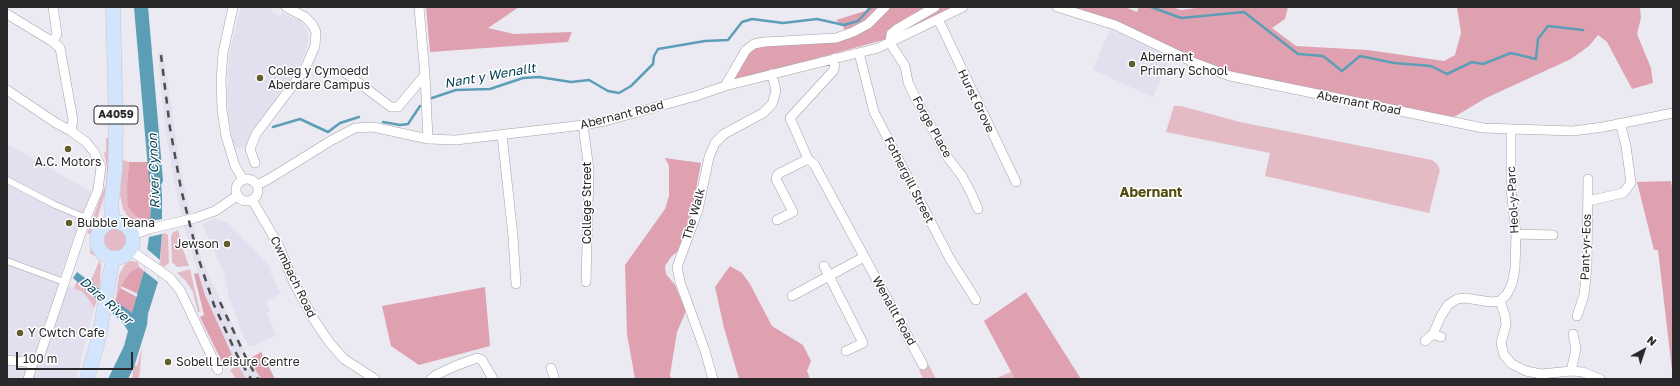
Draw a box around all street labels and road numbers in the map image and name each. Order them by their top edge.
street label: Hurst Grove [954,67,998,135]
street label: Abernant Road [1316,88,1402,118]
street label: Forge Place [909,94,955,160]
street label: Abernant Road [579,98,665,132]
road number: A4059 [94,106,138,124]
street label: Fothergill Street [881,135,937,225]
street label: College Street [580,162,594,244]
street label: Heol-y-Parc [1504,166,1522,234]
street label: The Walk [680,186,708,242]
street label: Pant-yr-Eos [1578,213,1594,281]
street label: Cwmbach Road [267,234,319,320]
street label: Wenallt Road [869,274,919,348]

